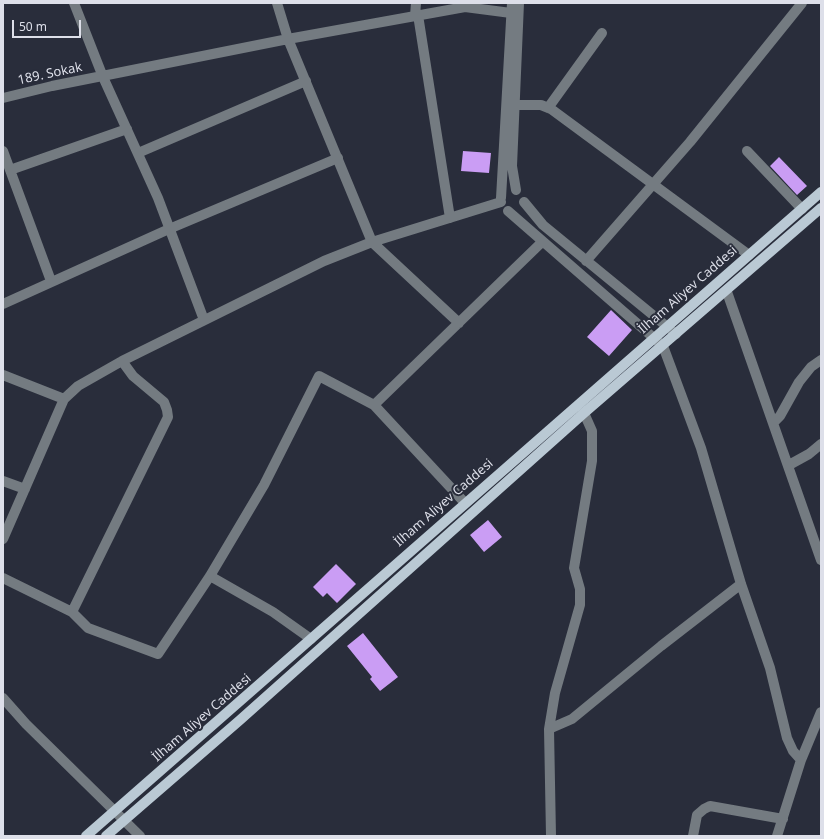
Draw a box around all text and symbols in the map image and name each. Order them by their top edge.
scale bar [14,12,83,38]
text: 50 m [19,18,47,35]
street label: 189. Sokak [16,60,84,88]
street label: İlham Aliyev Caddesi [635,243,741,337]
street label: İlham Aliyev Caddesi [391,456,497,550]
street label: İlham Aliyev Caddesi [149,671,255,765]

